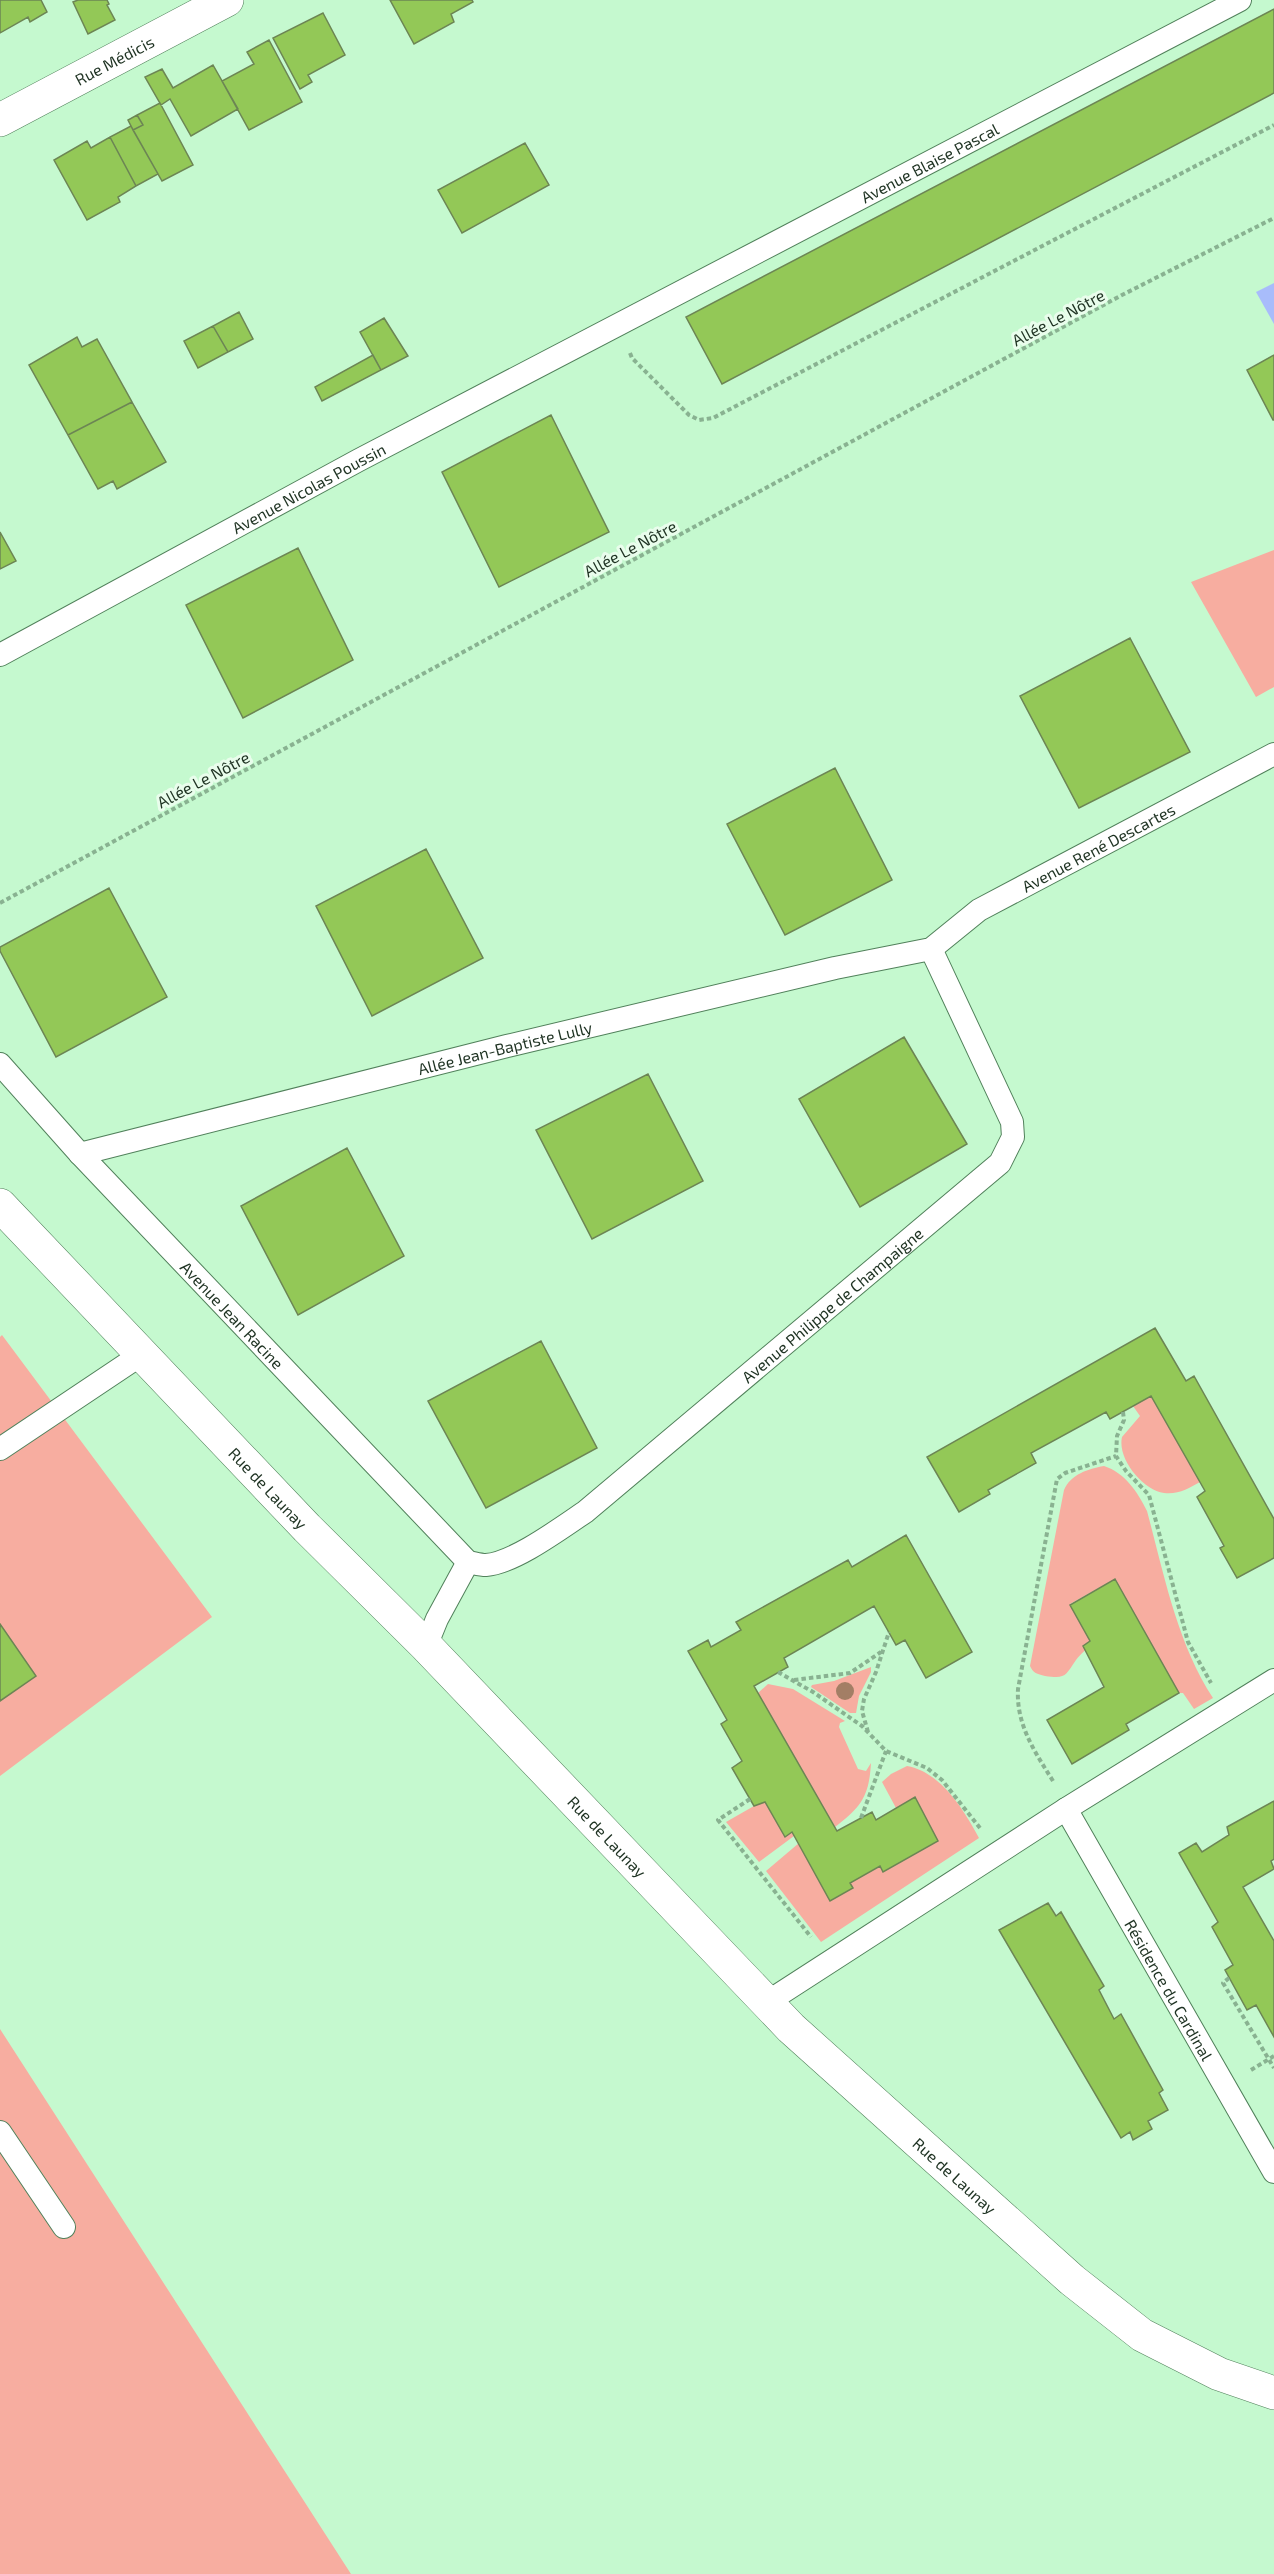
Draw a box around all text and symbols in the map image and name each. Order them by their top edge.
street label: Rue Médicis [71,31,157,88]
street label: Avenue Blaise Pascal [857,118,1002,206]
street label: Allée Le Nôtre [1009,285,1107,349]
street label: Avenue Nicolas Poussin [228,438,388,537]
street label: Allée Le Nôtre [581,516,679,580]
street label: Allée Le Nôtre [154,747,252,811]
street label: Avenue René Descartes [1018,799,1178,895]
street label: Allée Jean-Baptiste Lully [416,1017,594,1078]
street label: Avenue Philippe de Champaigne [737,1223,926,1386]
street label: Avenue Jean Racine [177,1257,288,1372]
street label: Rue de Launay [226,1443,312,1533]
street label: Rue de Launay [564,1791,651,1881]
street label: Résidence du Cardinal [1122,1916,1217,2064]
street label: Rue de Launay [910,2133,1001,2218]

